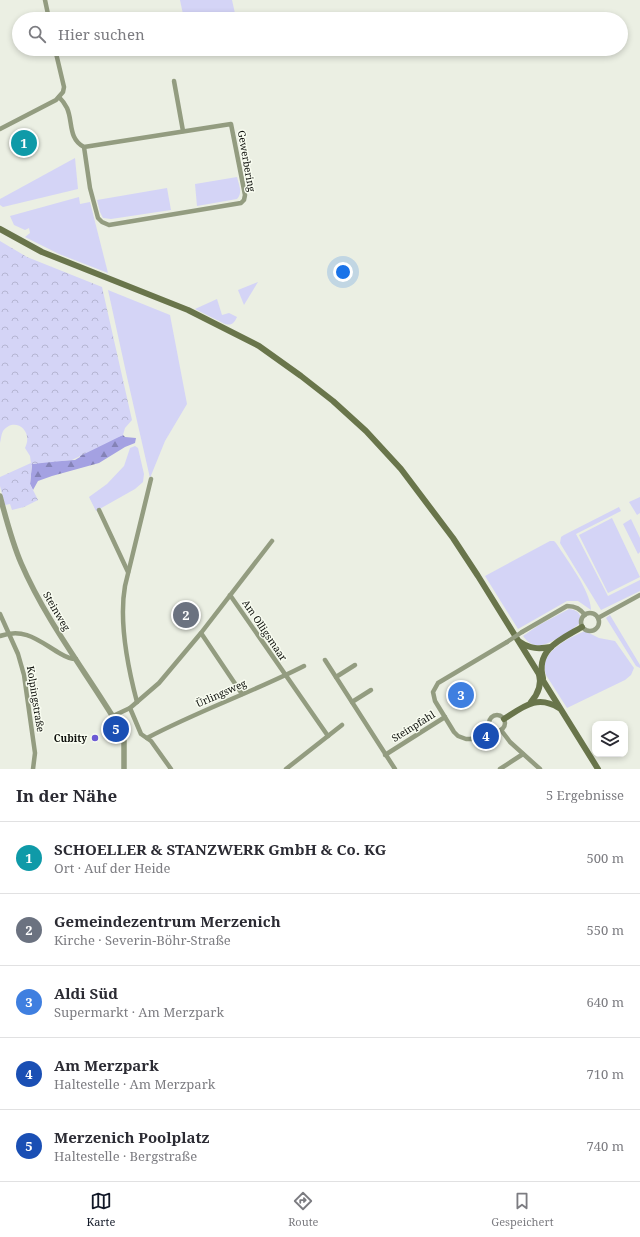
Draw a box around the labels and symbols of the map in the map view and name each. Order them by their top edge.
pin: 1 [11,128,37,158]
street label: Gewerbering [235,129,259,194]
your location [333,262,353,282]
street label: Steinweg [40,589,74,634]
street label: Am Olligsmaar [239,597,291,664]
pin: 2 [173,600,199,630]
street label: Kolpingstraße [24,665,48,733]
street label: Ürlingsweg [194,675,249,710]
pin: 3 [448,680,474,710]
street label: Steinpfahl [389,707,437,745]
pin: 5 [103,714,129,744]
pin: 4 [473,721,499,751]
place label: Cubity [54,731,87,745]
marker: Cubity [90,733,100,743]

